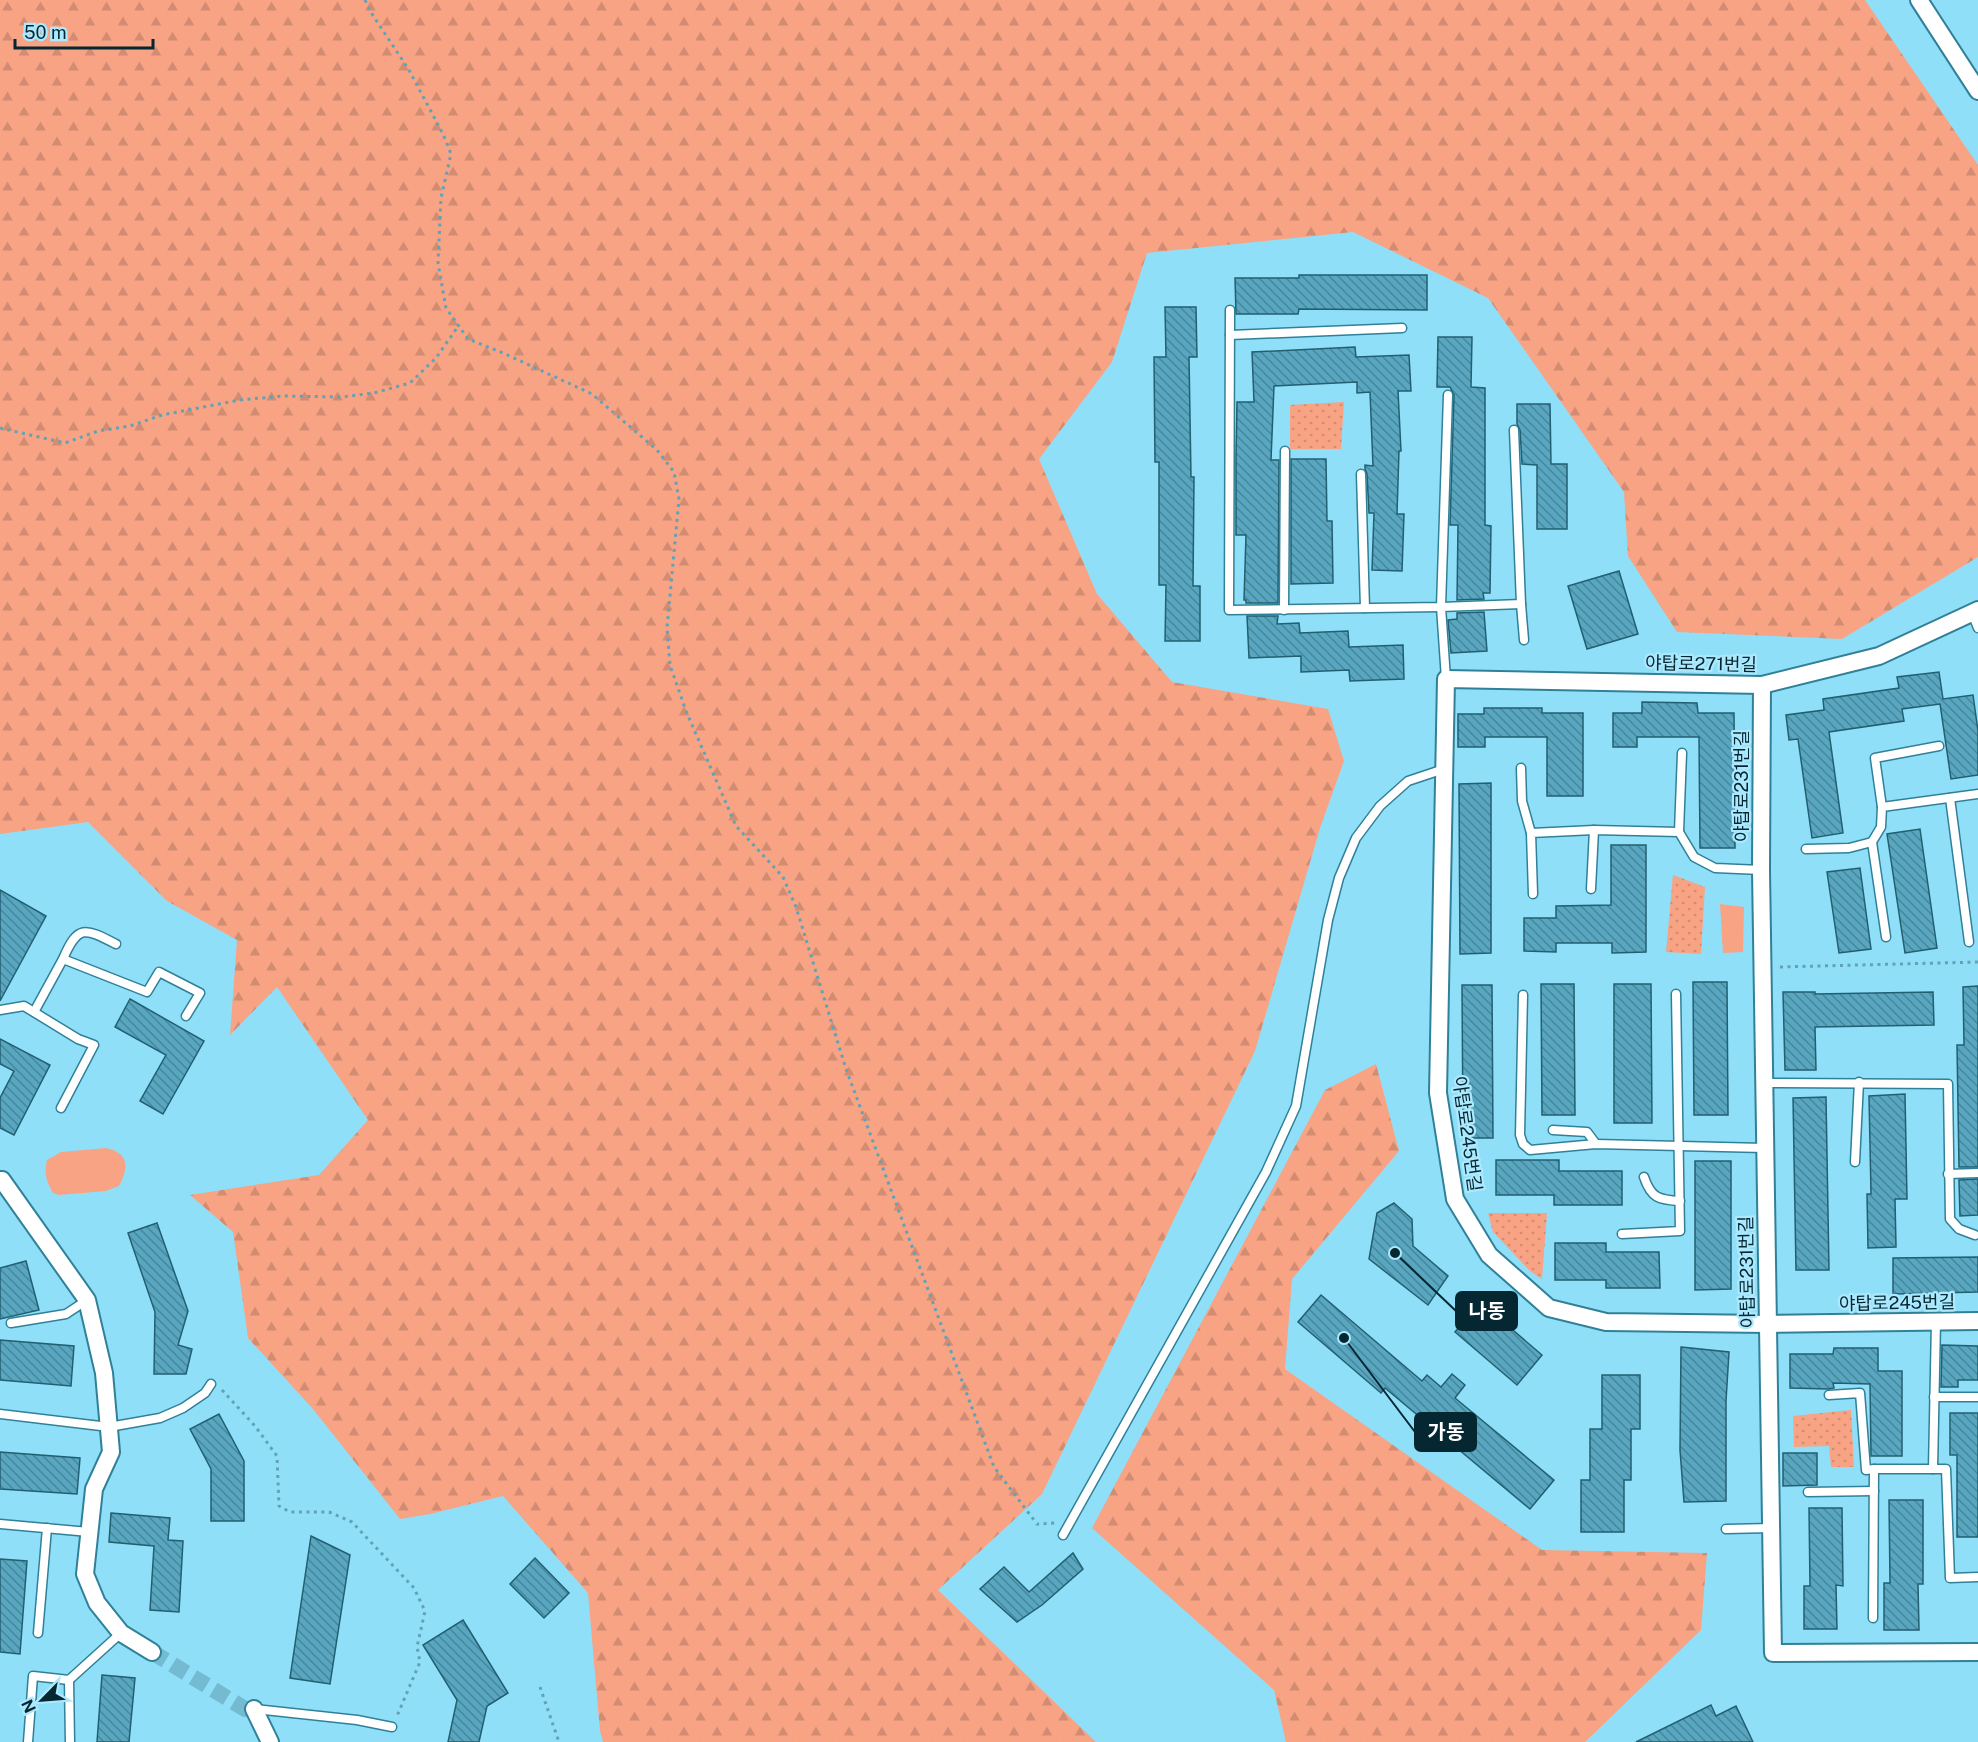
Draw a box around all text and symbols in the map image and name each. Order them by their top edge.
scale bar [15,12,153,50]
text: 50 m [24,22,67,43]
street label: 야탑로271번길 [1645,652,1757,675]
street label: 야탑로231번길 [1731,730,1752,842]
street label: 야탑로245번길 [1449,1075,1486,1193]
street label: 야탑로231번길 [1735,1216,1758,1328]
street label: 야탑로245번길 [1839,1291,1955,1314]
callout: 나동 [1456,1292,1517,1330]
text: 나동 [1469,1299,1505,1323]
callout: 가동 [1415,1413,1476,1451]
text: 가동 [1428,1420,1464,1444]
north arrow [12,1670,72,1730]
text: N [18,1696,40,1716]

